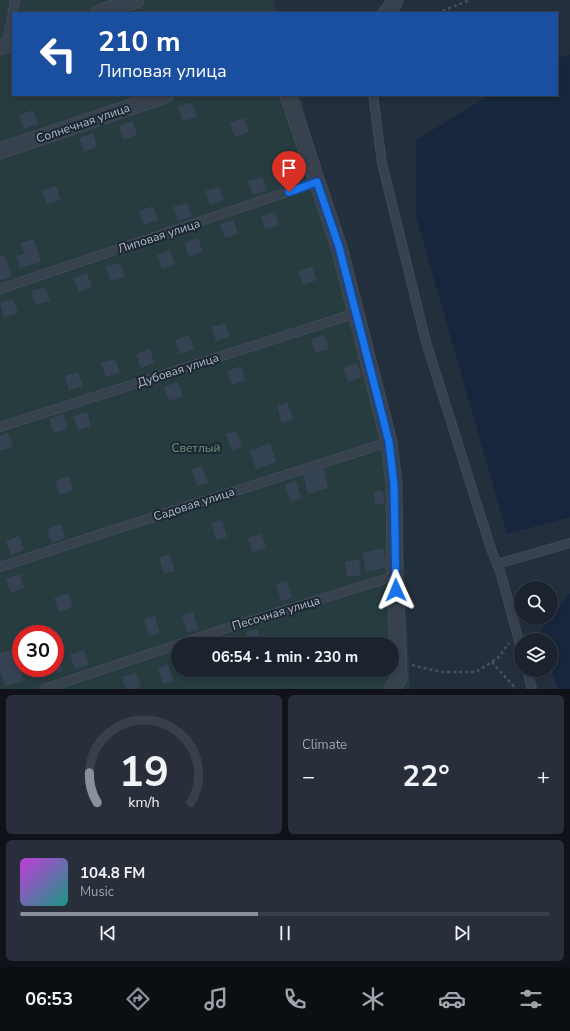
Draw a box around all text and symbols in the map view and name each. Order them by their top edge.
text: 210 m [98,23,181,61]
icon: left [32,28,84,80]
text: Липовая улица [98,59,227,83]
street label: Солнечная улица [34,99,132,147]
pin [272,151,306,192]
icon: arrive [278,157,300,179]
street label: Липовая улица [116,215,202,257]
street label: Дубовая улица [135,349,221,391]
park label: Светлый [171,440,221,456]
street label: Садовая улица [151,483,237,525]
position arrow [375,569,417,611]
map controls [514,581,558,677]
button: search [514,581,558,625]
street label: Песочная улица [230,592,322,634]
speed limit sign: 30 [12,625,64,677]
button: layers [514,633,558,677]
text: 06:54 · 1 min · 230 m [212,647,358,667]
text: Climate [302,736,347,754]
text: 19 [119,743,169,800]
text: 22° [402,756,450,797]
text: − [302,762,315,792]
text: + [537,762,550,792]
text: km/h [128,792,160,811]
text: 104.8 FM [80,863,145,883]
text: Music [80,883,114,901]
icon: previous [97,922,119,944]
icon: pause [274,922,296,944]
icon: next [451,922,473,944]
icon: directions [124,985,152,1013]
icon: music [202,985,230,1013]
icon: phone [281,985,309,1013]
icon: climate [359,985,387,1013]
icon: car [438,985,466,1013]
icon: filters [517,985,545,1013]
text: 06:53 [25,987,73,1011]

